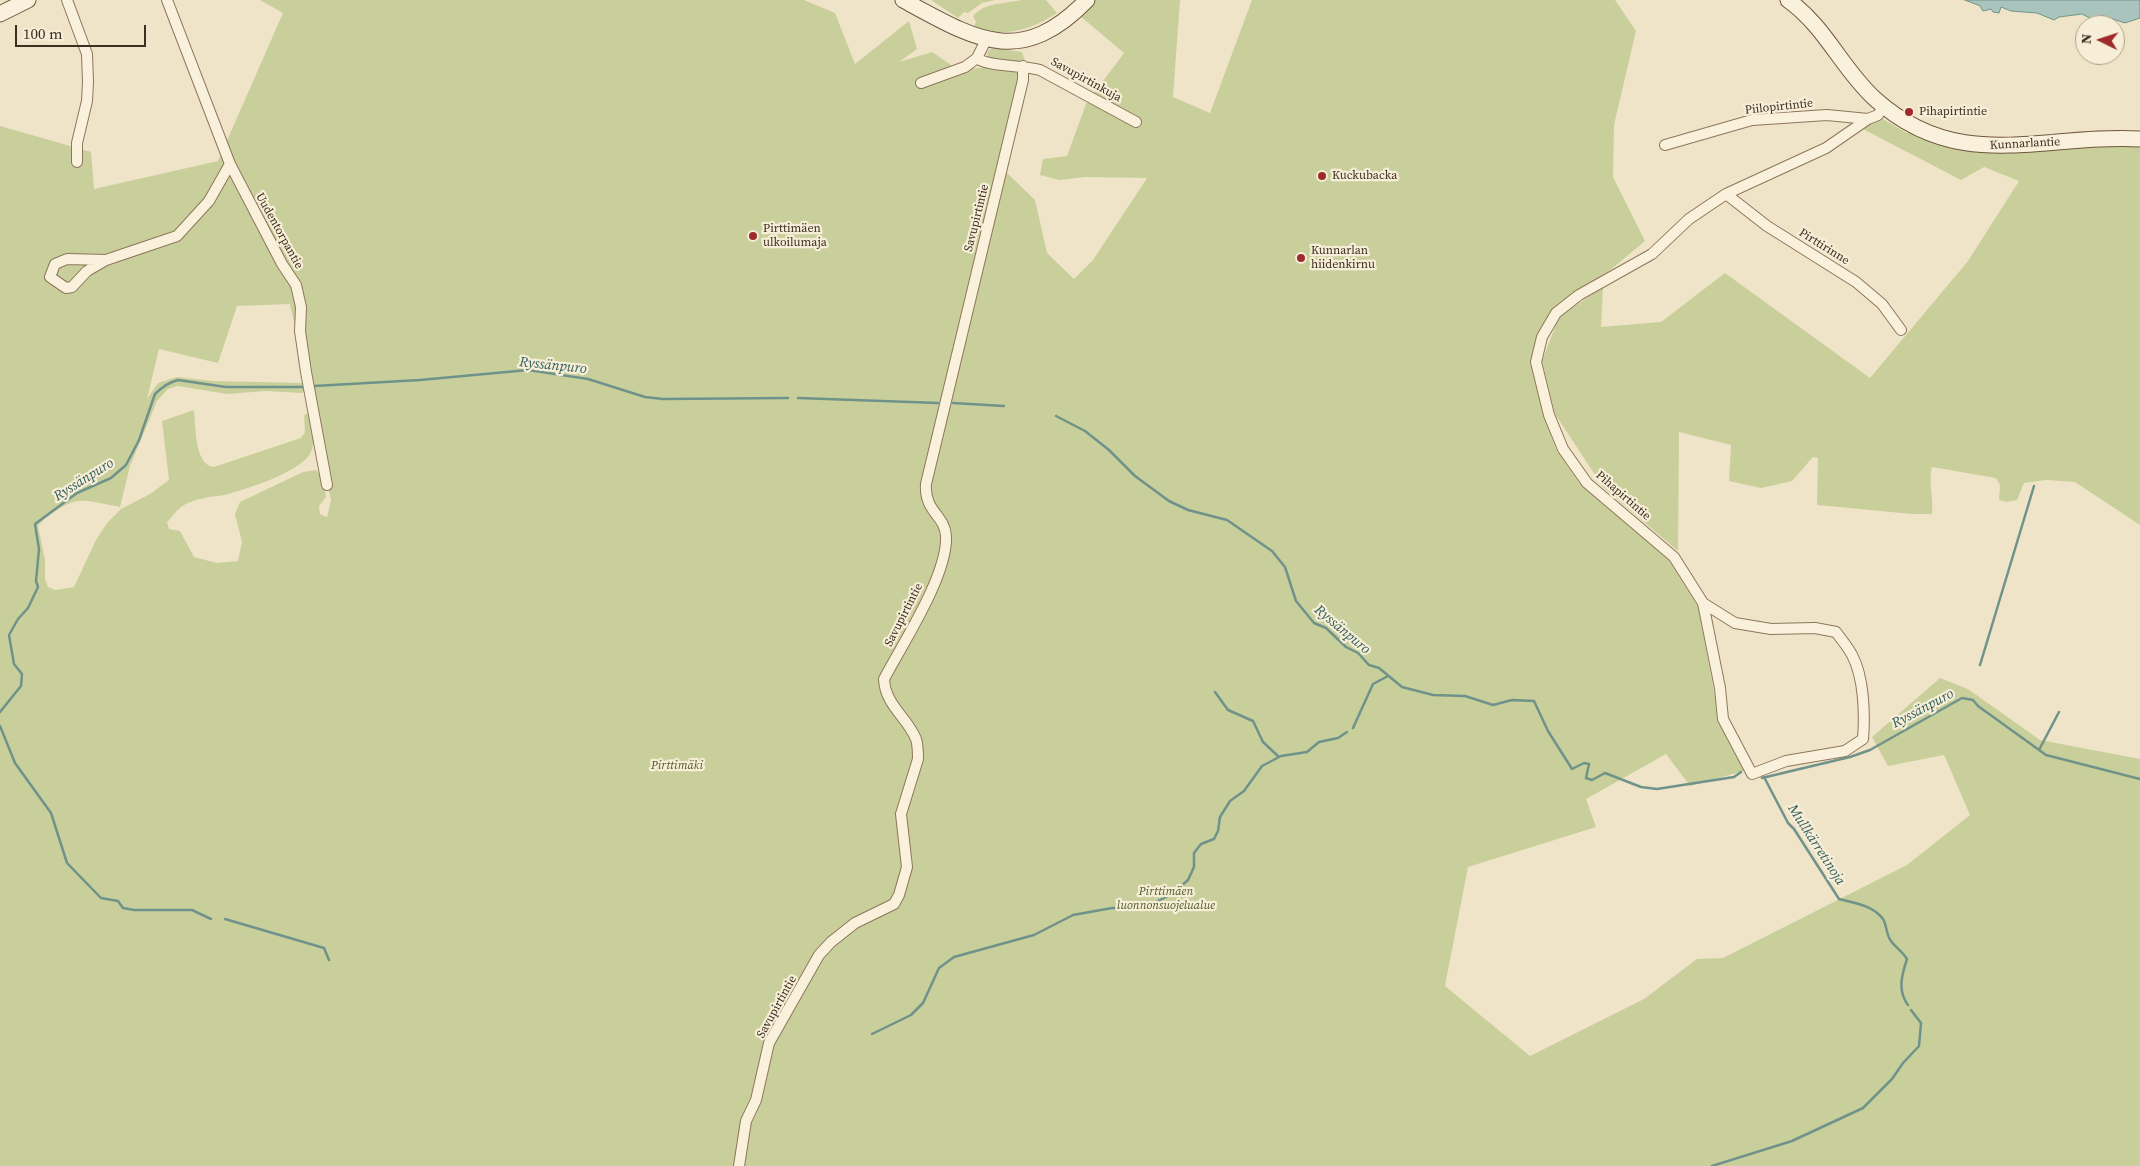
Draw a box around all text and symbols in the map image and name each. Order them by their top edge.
scale bar [18,15,149,47]
north arrow [2075,15,2125,65]
text: 100 m [23,23,63,44]
text: N [2076,33,2096,45]
street label: Savupirtinkuja [1048,55,1124,105]
street label: Piilopirtintie [1744,96,1814,118]
place label: Pihapirtintie [1919,105,1987,119]
marker: Pihapirtintie [1903,106,1915,118]
street label: Kunnarlantie [1989,135,2061,153]
place label: Kuckubacka [1332,169,1397,183]
marker: Kuckubacka [1316,170,1328,182]
street label: Savupirtintie [962,183,992,253]
street label: Uudentorpantie [252,190,306,272]
place label: Pirttimäen ulkoilumaja [763,222,827,250]
street label: Pirttirinne [1796,226,1852,268]
marker: Pirttimäen ulkoilumaja [747,230,759,242]
place label: Kunnarlan hiidenkirnu [1311,244,1375,272]
marker: Kunnarlan hiidenkirnu [1295,252,1307,264]
water label: Ryssänpuro [518,354,588,378]
water label: Ryssänpuro [51,455,117,505]
street label: Pihapirtintie [1593,468,1653,524]
street label: Savupirtintie [882,581,926,649]
water label: Ryssänpuro [1311,602,1373,658]
water label: Ryssänpuro [1889,686,1957,732]
park label: Pirttimäki [651,759,703,773]
water label: Mullkärretinoja [1784,802,1848,888]
park label: Pirttimäen luonnonsuojelualue [1117,885,1215,913]
street label: Savupirtintie [754,973,800,1041]

